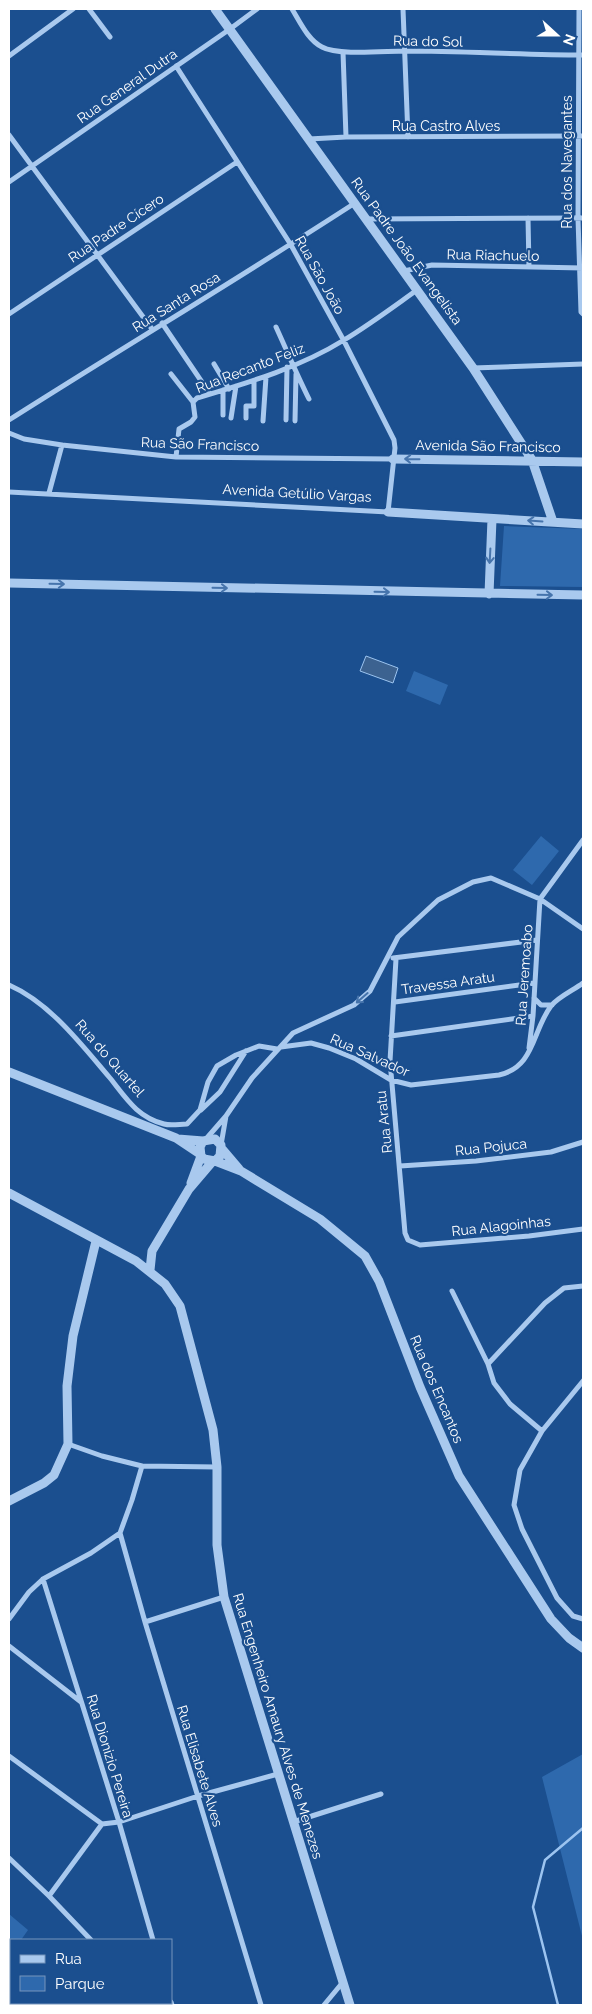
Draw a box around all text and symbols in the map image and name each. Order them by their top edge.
north arrow [532,10,582,60]
street label: Rua do Sol [393,32,463,50]
text: N [560,32,579,48]
street label: Rua General Dutra [74,46,180,126]
street label: Rua dos Navegantes [559,95,575,229]
street label: Rua Castro Alves [392,118,501,134]
street label: Rua Padre João Evangelista [348,174,466,328]
street label: Rua Padre Cícero [65,190,167,266]
street label: Rua São João [292,233,348,317]
street label: Rua Riachuelo [446,246,540,264]
street label: Rua Santa Rosa [129,269,223,335]
street label: Rua Recanto Feliz [193,340,307,396]
street label: Rua São Francisco [141,434,259,454]
street label: Avenida São Francisco [415,437,561,455]
one-way arrow [404,454,420,464]
street label: Avenida Getúlio Vargas [222,481,372,505]
one-way arrow [527,517,543,526]
one-way arrow [486,548,495,564]
one-way arrow [49,580,65,589]
one-way arrow [212,583,228,593]
one-way arrow [374,587,390,596]
one-way arrow [536,590,553,600]
street label: Rua Jeremoabo [512,924,536,1026]
street label: Travessa Aratu [400,969,496,997]
one-way arrow [356,992,369,1003]
street label: Rua do Quartel [72,1016,148,1100]
street label: Rua Salvador [328,1030,412,1080]
street label: Rua Aratu [373,1090,395,1154]
street label: Rua Pojuca [454,1135,528,1159]
street label: Rua Alagoinhas [451,1213,552,1239]
street label: Rua dos Encantos [407,1333,467,1446]
street label: Rua Engenheiro Amaury Alves de Menezes [230,1591,326,1861]
street label: Rua Dionizio Pereira [84,1692,136,1820]
street label: Rua Elisabete Alves [174,1703,226,1829]
legend [10,1939,172,2004]
text: Rua [55,1950,82,1968]
text: Parque [55,1975,105,1993]

